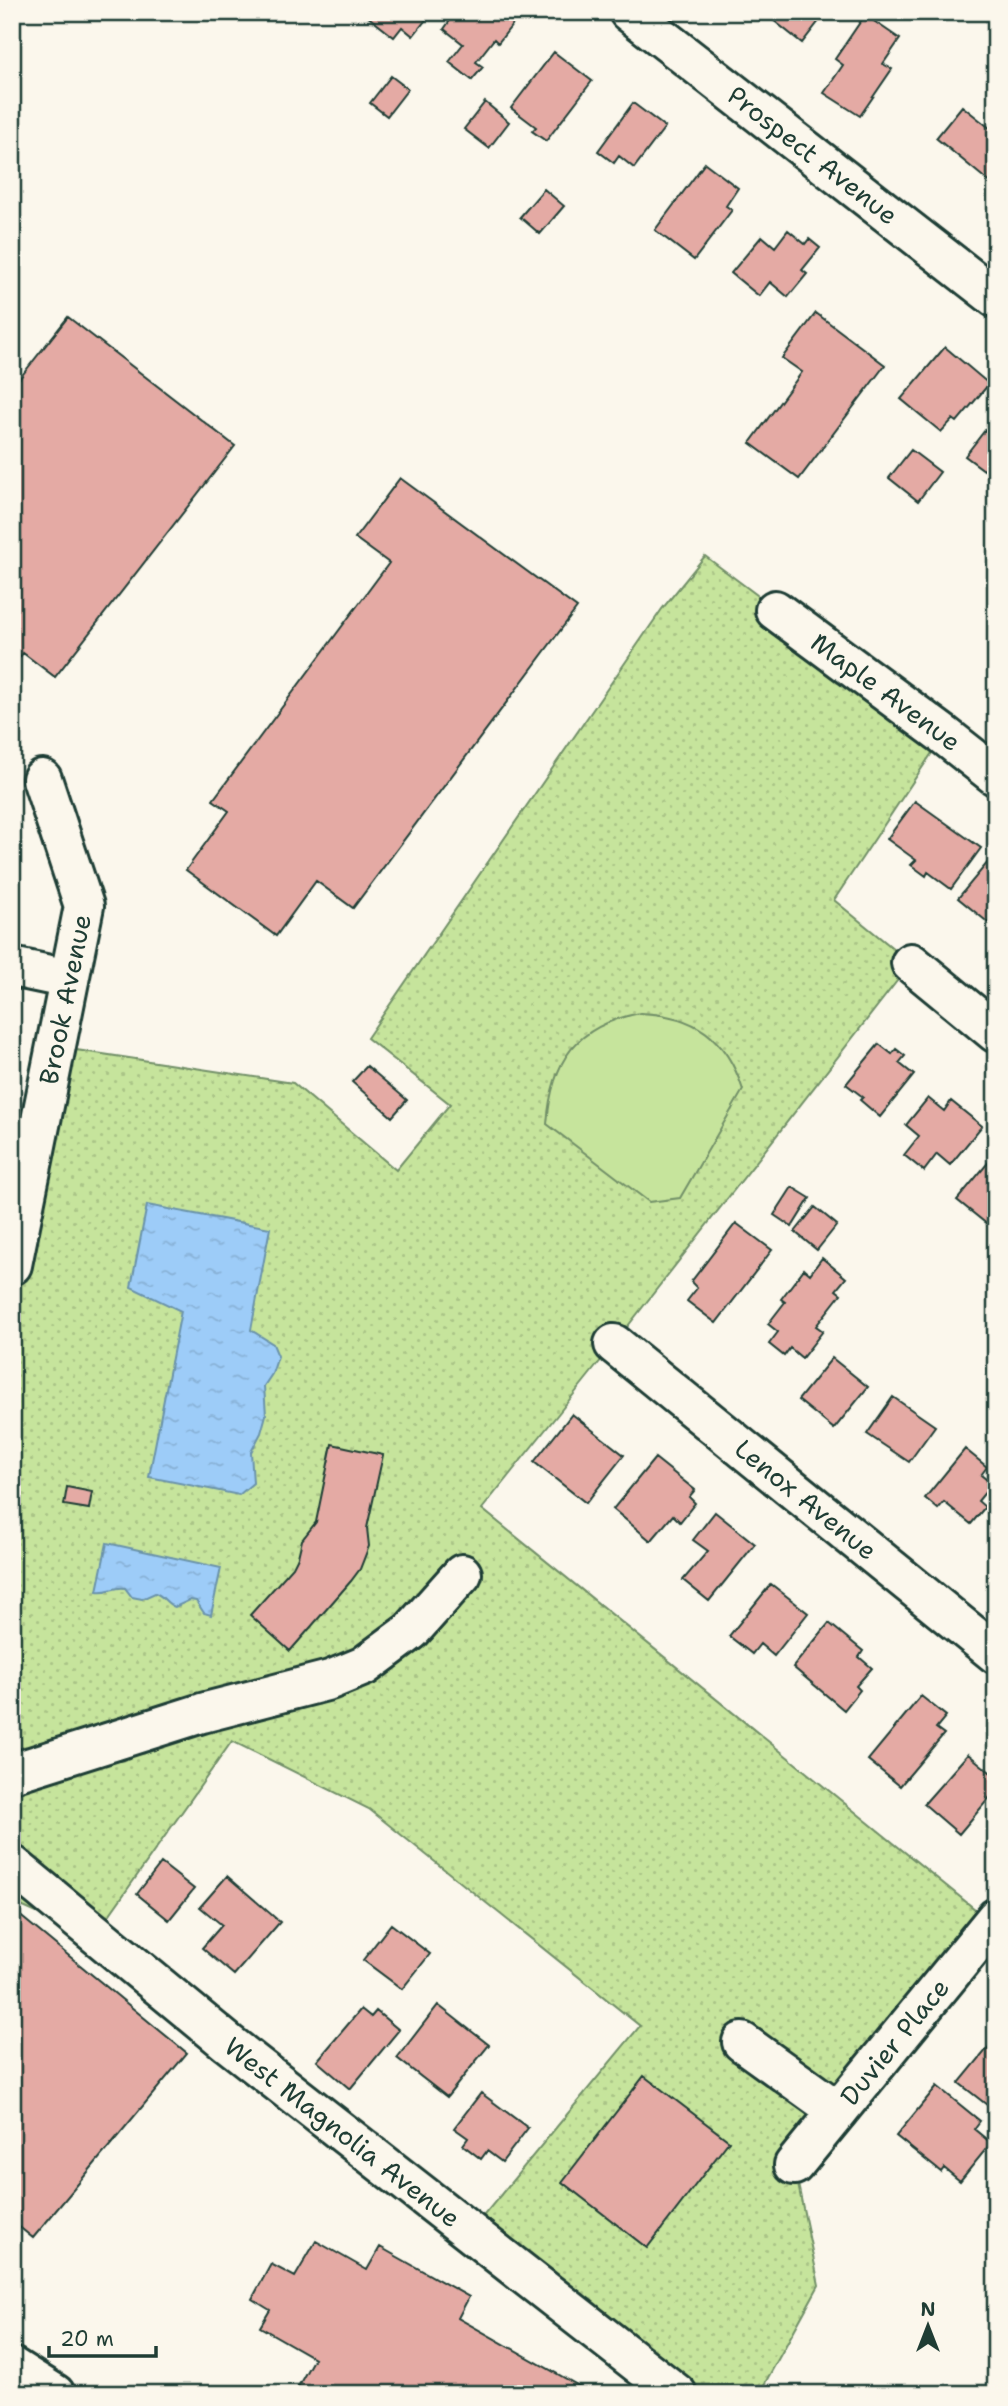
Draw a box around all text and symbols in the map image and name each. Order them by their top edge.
street label: Prospect Avenue [721,77,906,232]
street label: Maple Avenue [804,624,969,759]
street label: Brook Avenue [31,911,99,1087]
street label: Lenox Avenue [728,1431,885,1568]
street label: Duvier Place [832,1971,957,2113]
street label: West Magnolia Avenue [217,2029,468,2235]
north arrow [892,2290,962,2360]
text: N [920,2297,936,2322]
scale bar [49,2315,156,2359]
text: 20 m [60,2325,114,2353]

